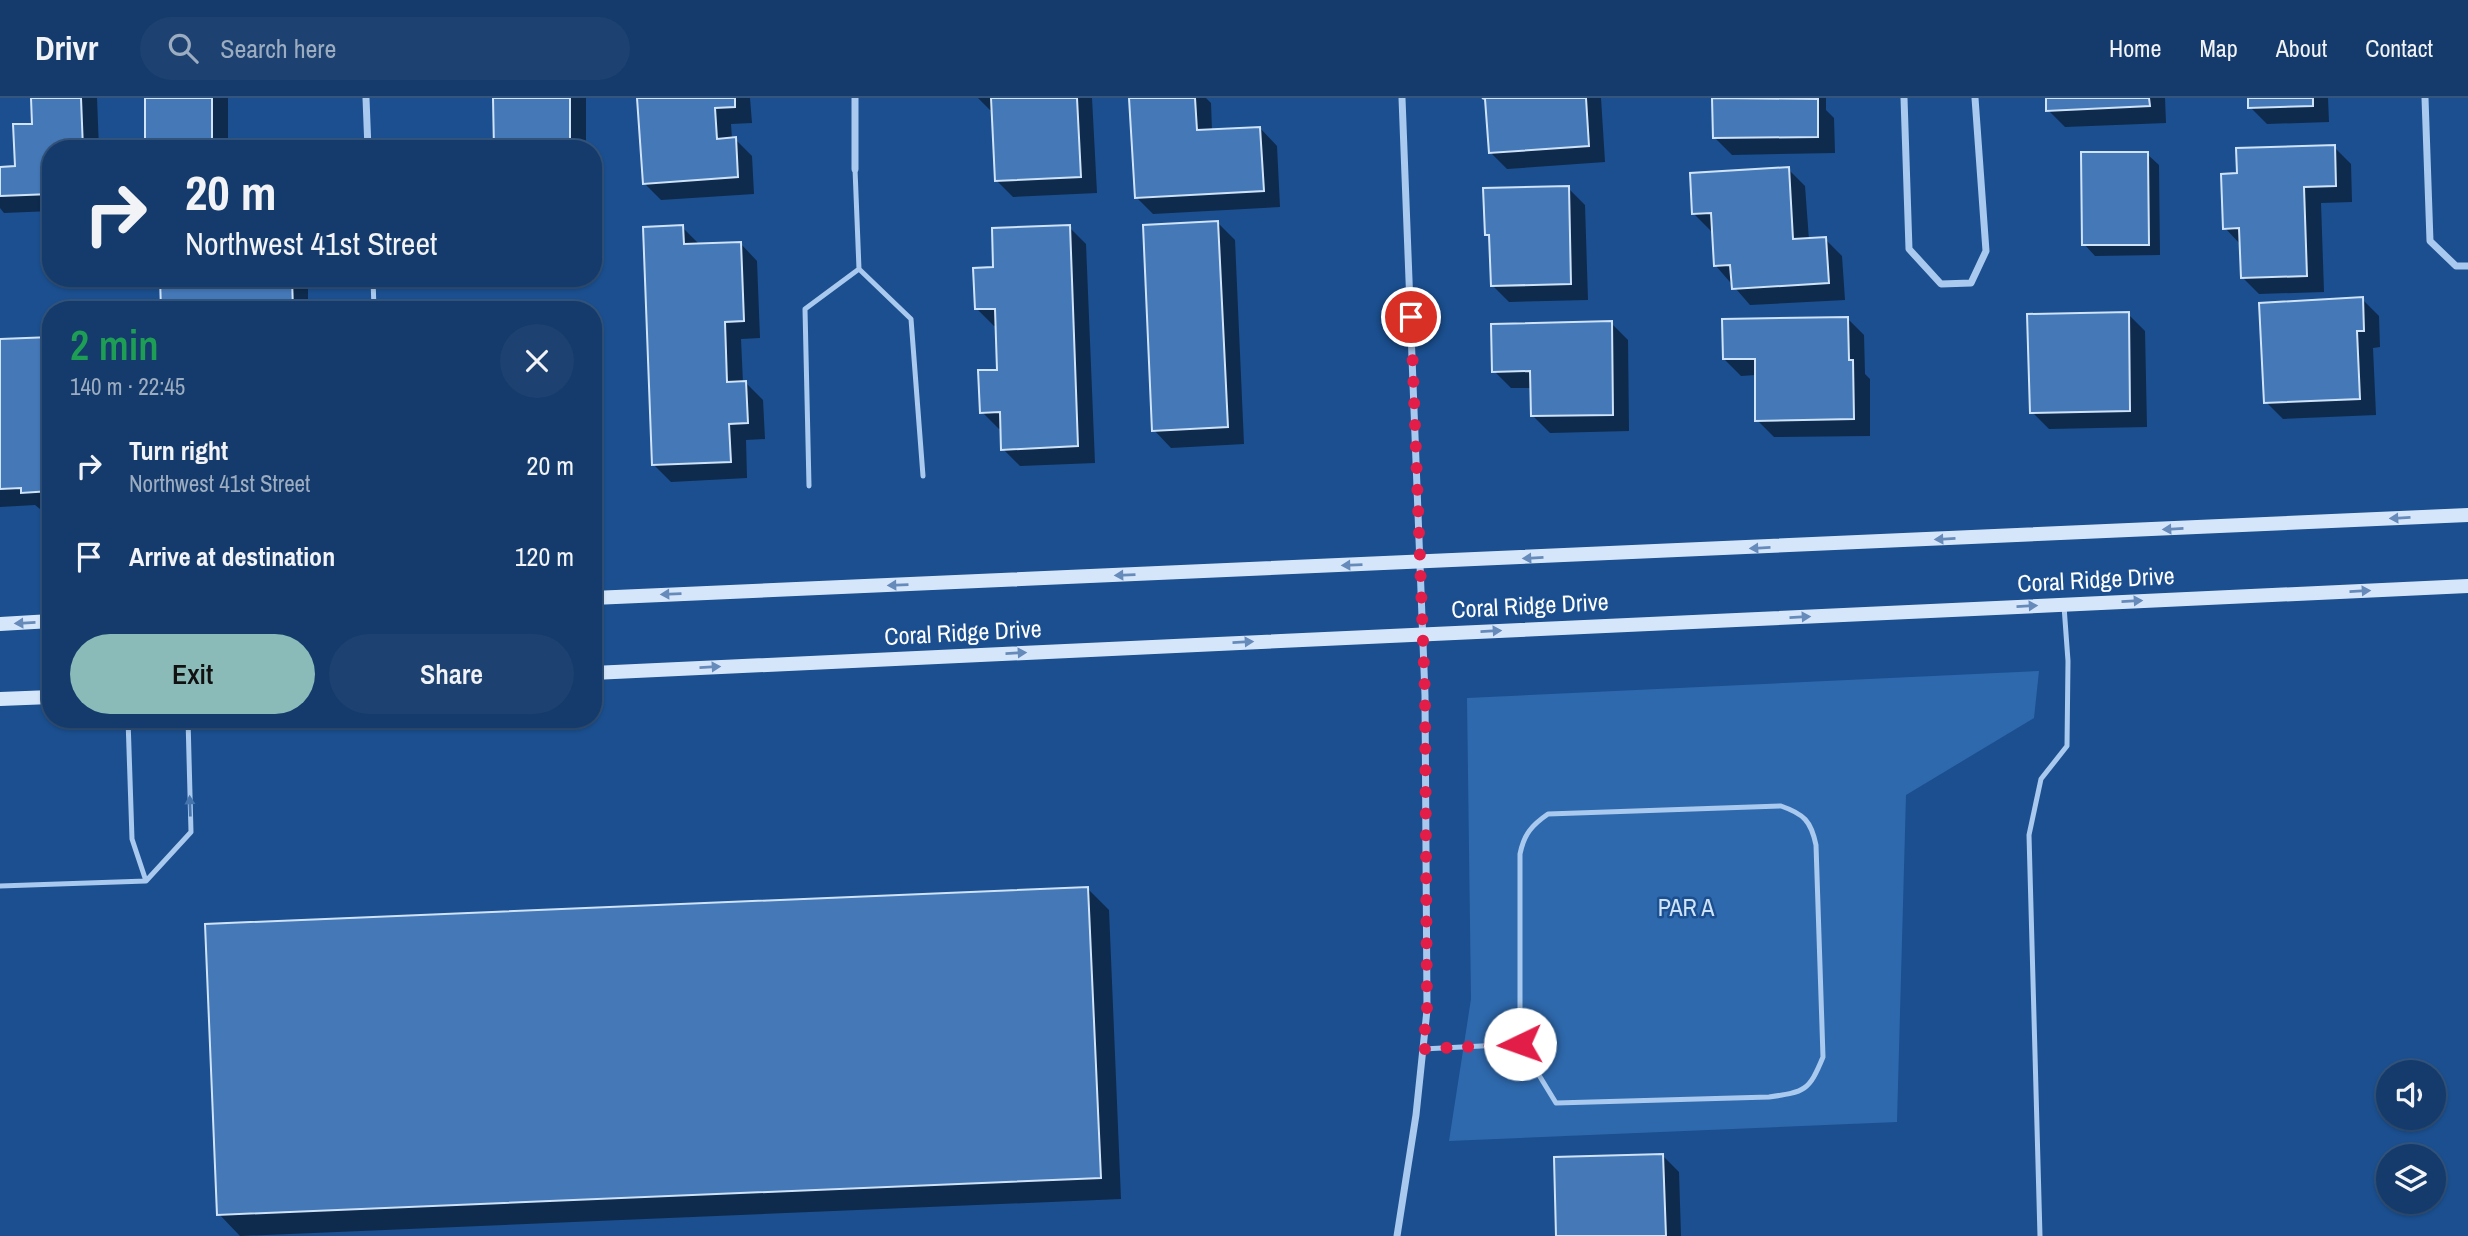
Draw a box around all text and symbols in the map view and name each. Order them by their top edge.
search box [140,17,630,80]
text: Drivr [35,26,98,70]
icon: search [164,29,202,67]
text: Search here [220,31,336,66]
text: Home [2109,32,2161,64]
text: Map [2199,32,2238,64]
text: About [2276,32,2327,64]
text: Contact [2365,32,2433,64]
text: 20 m [185,159,277,225]
icon: right [70,168,161,259]
text: Northwest 41st Street [185,222,437,265]
pin [1381,287,1441,347]
icon: arrive [1392,298,1430,336]
text: 2 min [70,317,159,373]
button: close [500,324,574,398]
text: 140 m · 22:45 [70,371,185,402]
text: Turn right [129,433,228,468]
icon: right [70,447,108,485]
text: 20 m [527,448,574,483]
text: Northwest 41st Street [129,468,310,499]
one-way arrow [2389,513,2411,524]
one-way arrow [2161,523,2183,534]
one-way arrow [1934,534,1956,545]
icon: arrive [70,538,108,576]
text: Arrive at destination [129,539,335,574]
text: 120 m [515,539,574,574]
one-way arrow [1749,542,1771,553]
one-way arrow [1521,552,1543,563]
street label: Coral Ridge Drive [2016,559,2175,599]
one-way arrow [1341,560,1363,571]
one-way arrow [1114,570,1136,581]
one-way arrow [887,579,909,590]
street label: Coral Ridge Drive [1450,585,1609,625]
one-way arrow [2349,585,2371,596]
one-way arrow [659,589,681,600]
one-way arrow [2122,596,2144,607]
one-way arrow [2016,601,2038,612]
one-way arrow [1789,611,1811,622]
street label: Coral Ridge Drive [883,612,1042,652]
one-way arrow [14,617,36,628]
one-way arrow [1481,625,1503,636]
button: Exit [70,634,315,714]
button: Share [329,634,574,714]
one-way arrow [1232,637,1254,648]
one-way arrow [1005,647,1027,658]
one-way arrow [700,662,722,673]
one-way arrow [185,795,196,817]
park label: PAR A [1658,891,1715,923]
position arrow [1483,1007,1557,1081]
map controls [2376,1060,2446,1214]
button: sound [2376,1060,2446,1130]
button: layers [2376,1144,2446,1214]

